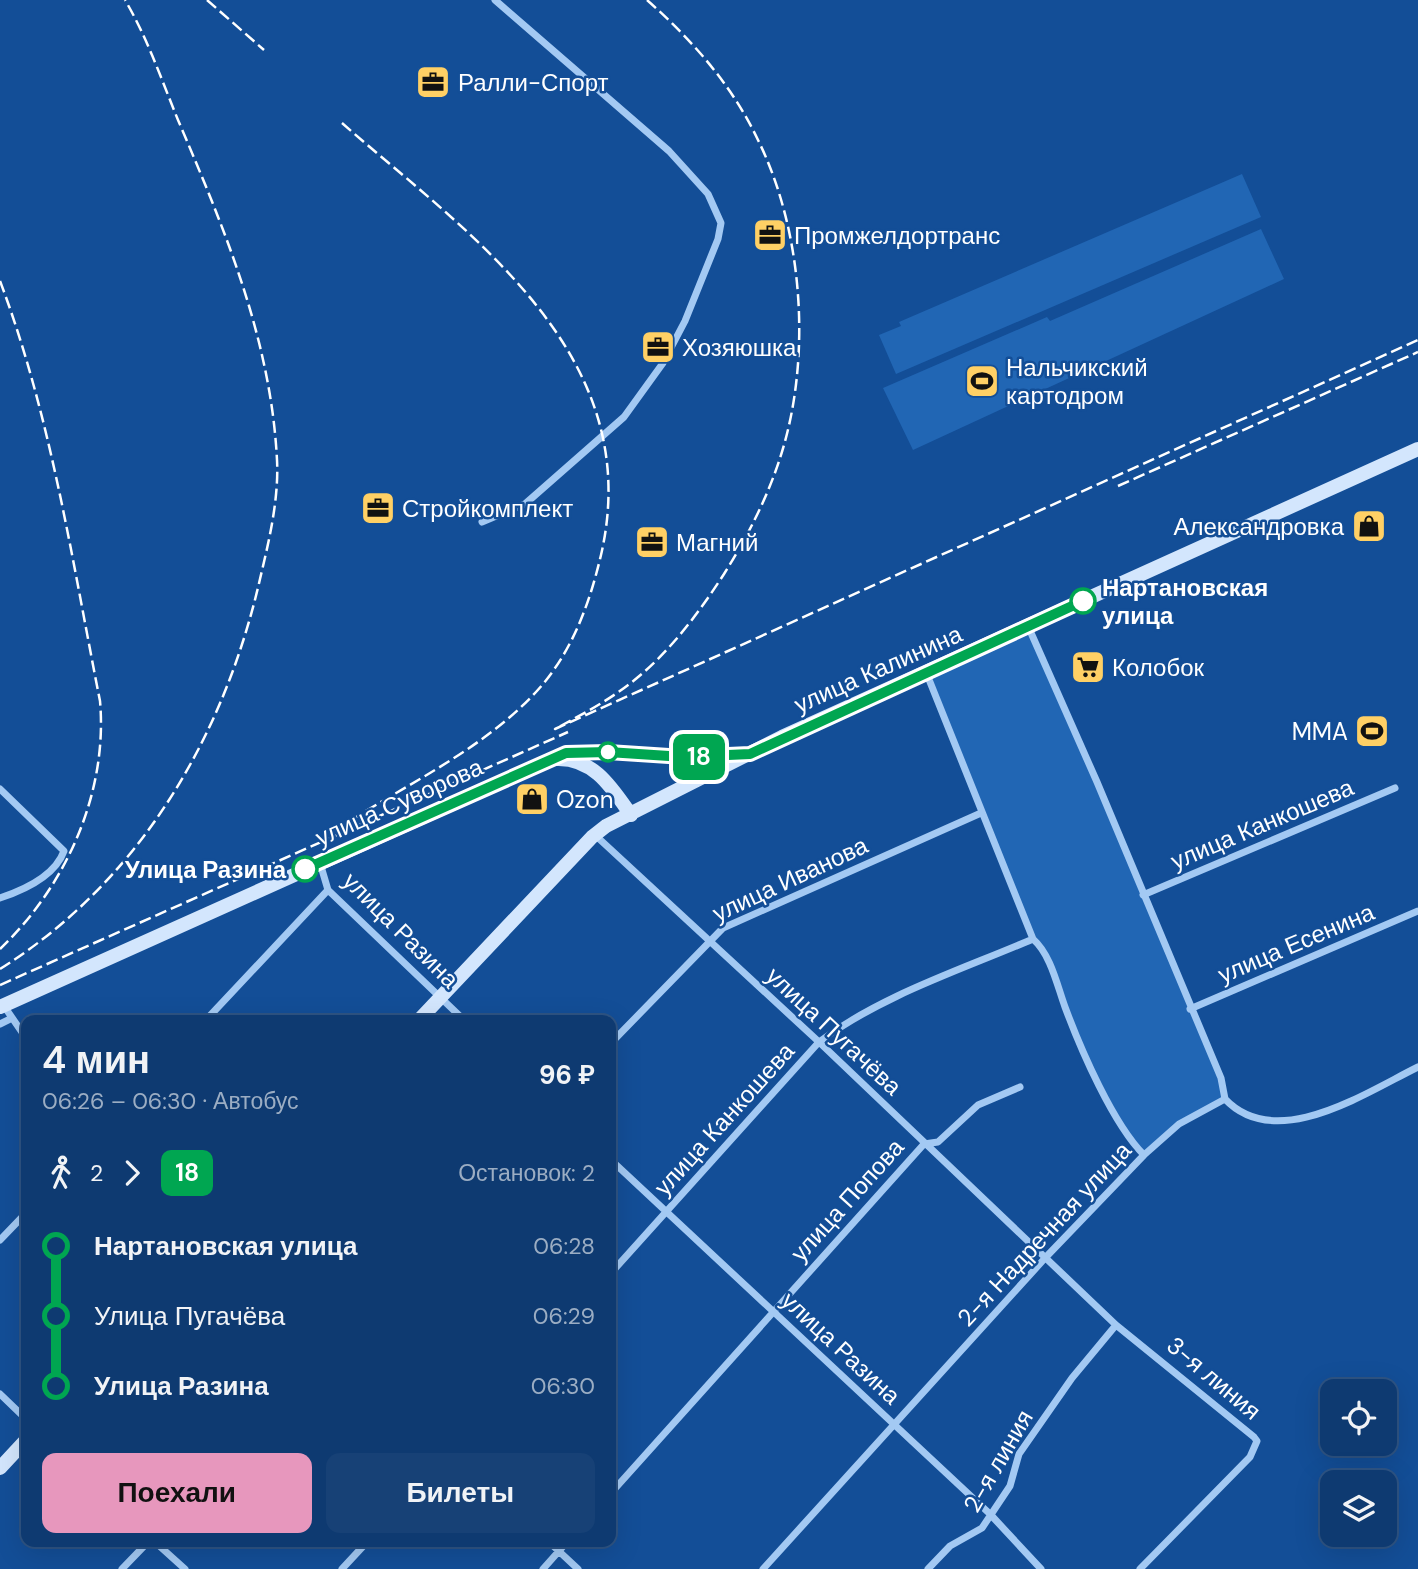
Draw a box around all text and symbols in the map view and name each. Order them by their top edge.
office icon: Ралли-Спорт [414,63,452,101]
place label: Ралли-Спорт [458,67,608,98]
office icon: Промжелдортранс [751,216,789,254]
place label: Промжелдортранс [794,220,1000,251]
office icon: Хозяюшка [639,328,677,366]
place label: Хозяюшка [682,332,797,363]
place label: Нальчикский картодром [1006,352,1148,411]
sports icon: Нальчикский картодром [963,362,1001,400]
office icon: Стройкомплект [359,489,397,527]
place label: Стройкомплект [402,493,573,524]
shop icon: Александровка [1350,507,1388,545]
place label: Александровка [1173,511,1345,542]
office icon: Магний [633,523,671,561]
place label: Магний [676,527,758,558]
place label: Нартановская улица [1102,572,1268,631]
marker: Нартановская улица [1070,588,1096,614]
street label: улица Калинина [789,618,967,720]
supermarket icon: Колобок [1069,648,1107,686]
place label: Колобок [1112,652,1205,683]
sports icon: MMA [1353,712,1391,750]
place label: MMA [1292,716,1348,747]
line badge: 18 [668,734,730,780]
text: 18 [687,741,711,772]
unlabelled marker [598,742,618,762]
street label: улица Суворова [310,751,488,853]
street label: улица Канкошева [1166,771,1359,876]
shop icon: Ozon [513,780,551,818]
place label: Ozon [556,784,614,815]
street label: улица Иванова [707,829,873,929]
place label: Улица Разина [125,854,287,885]
marker: Улица Разина [292,856,318,882]
street label: улица Разина [336,865,466,995]
street label: улица Есенина [1213,896,1379,990]
street label: улица Пугачёва [760,960,909,1102]
text: 4 мин [42,1035,150,1085]
street label: улица Канкошева [647,1036,801,1202]
text: 96 ₽ [539,1058,595,1092]
text: 06:26 – 06:30 · Автобус [42,1086,299,1116]
street label: улица Попова [784,1132,911,1268]
street label: 2-я Надречная улица [950,1135,1138,1333]
icon: walk [42,1154,80,1192]
icon: forward [113,1154,151,1192]
text: 18 [175,1157,199,1188]
text: 2 [90,1158,103,1188]
text: Остановок: 2 [458,1158,595,1188]
text: Нартановская улица [94,1229,357,1263]
text: 06:28 [533,1231,595,1261]
street label: улица Разина [775,1285,908,1411]
text: Улица Пугачёва [94,1299,285,1333]
text: 06:29 [533,1301,595,1331]
street label: 3-я линия [1161,1330,1267,1426]
text: Улица Разина [94,1369,269,1403]
text: 06:30 [531,1371,595,1401]
map controls [1320,1379,1397,1547]
button: locate [1320,1379,1397,1456]
street label: 2-я линия [956,1404,1040,1518]
button: Поехали [42,1453,312,1533]
button: Билеты [326,1453,595,1533]
button: layers [1320,1470,1397,1547]

